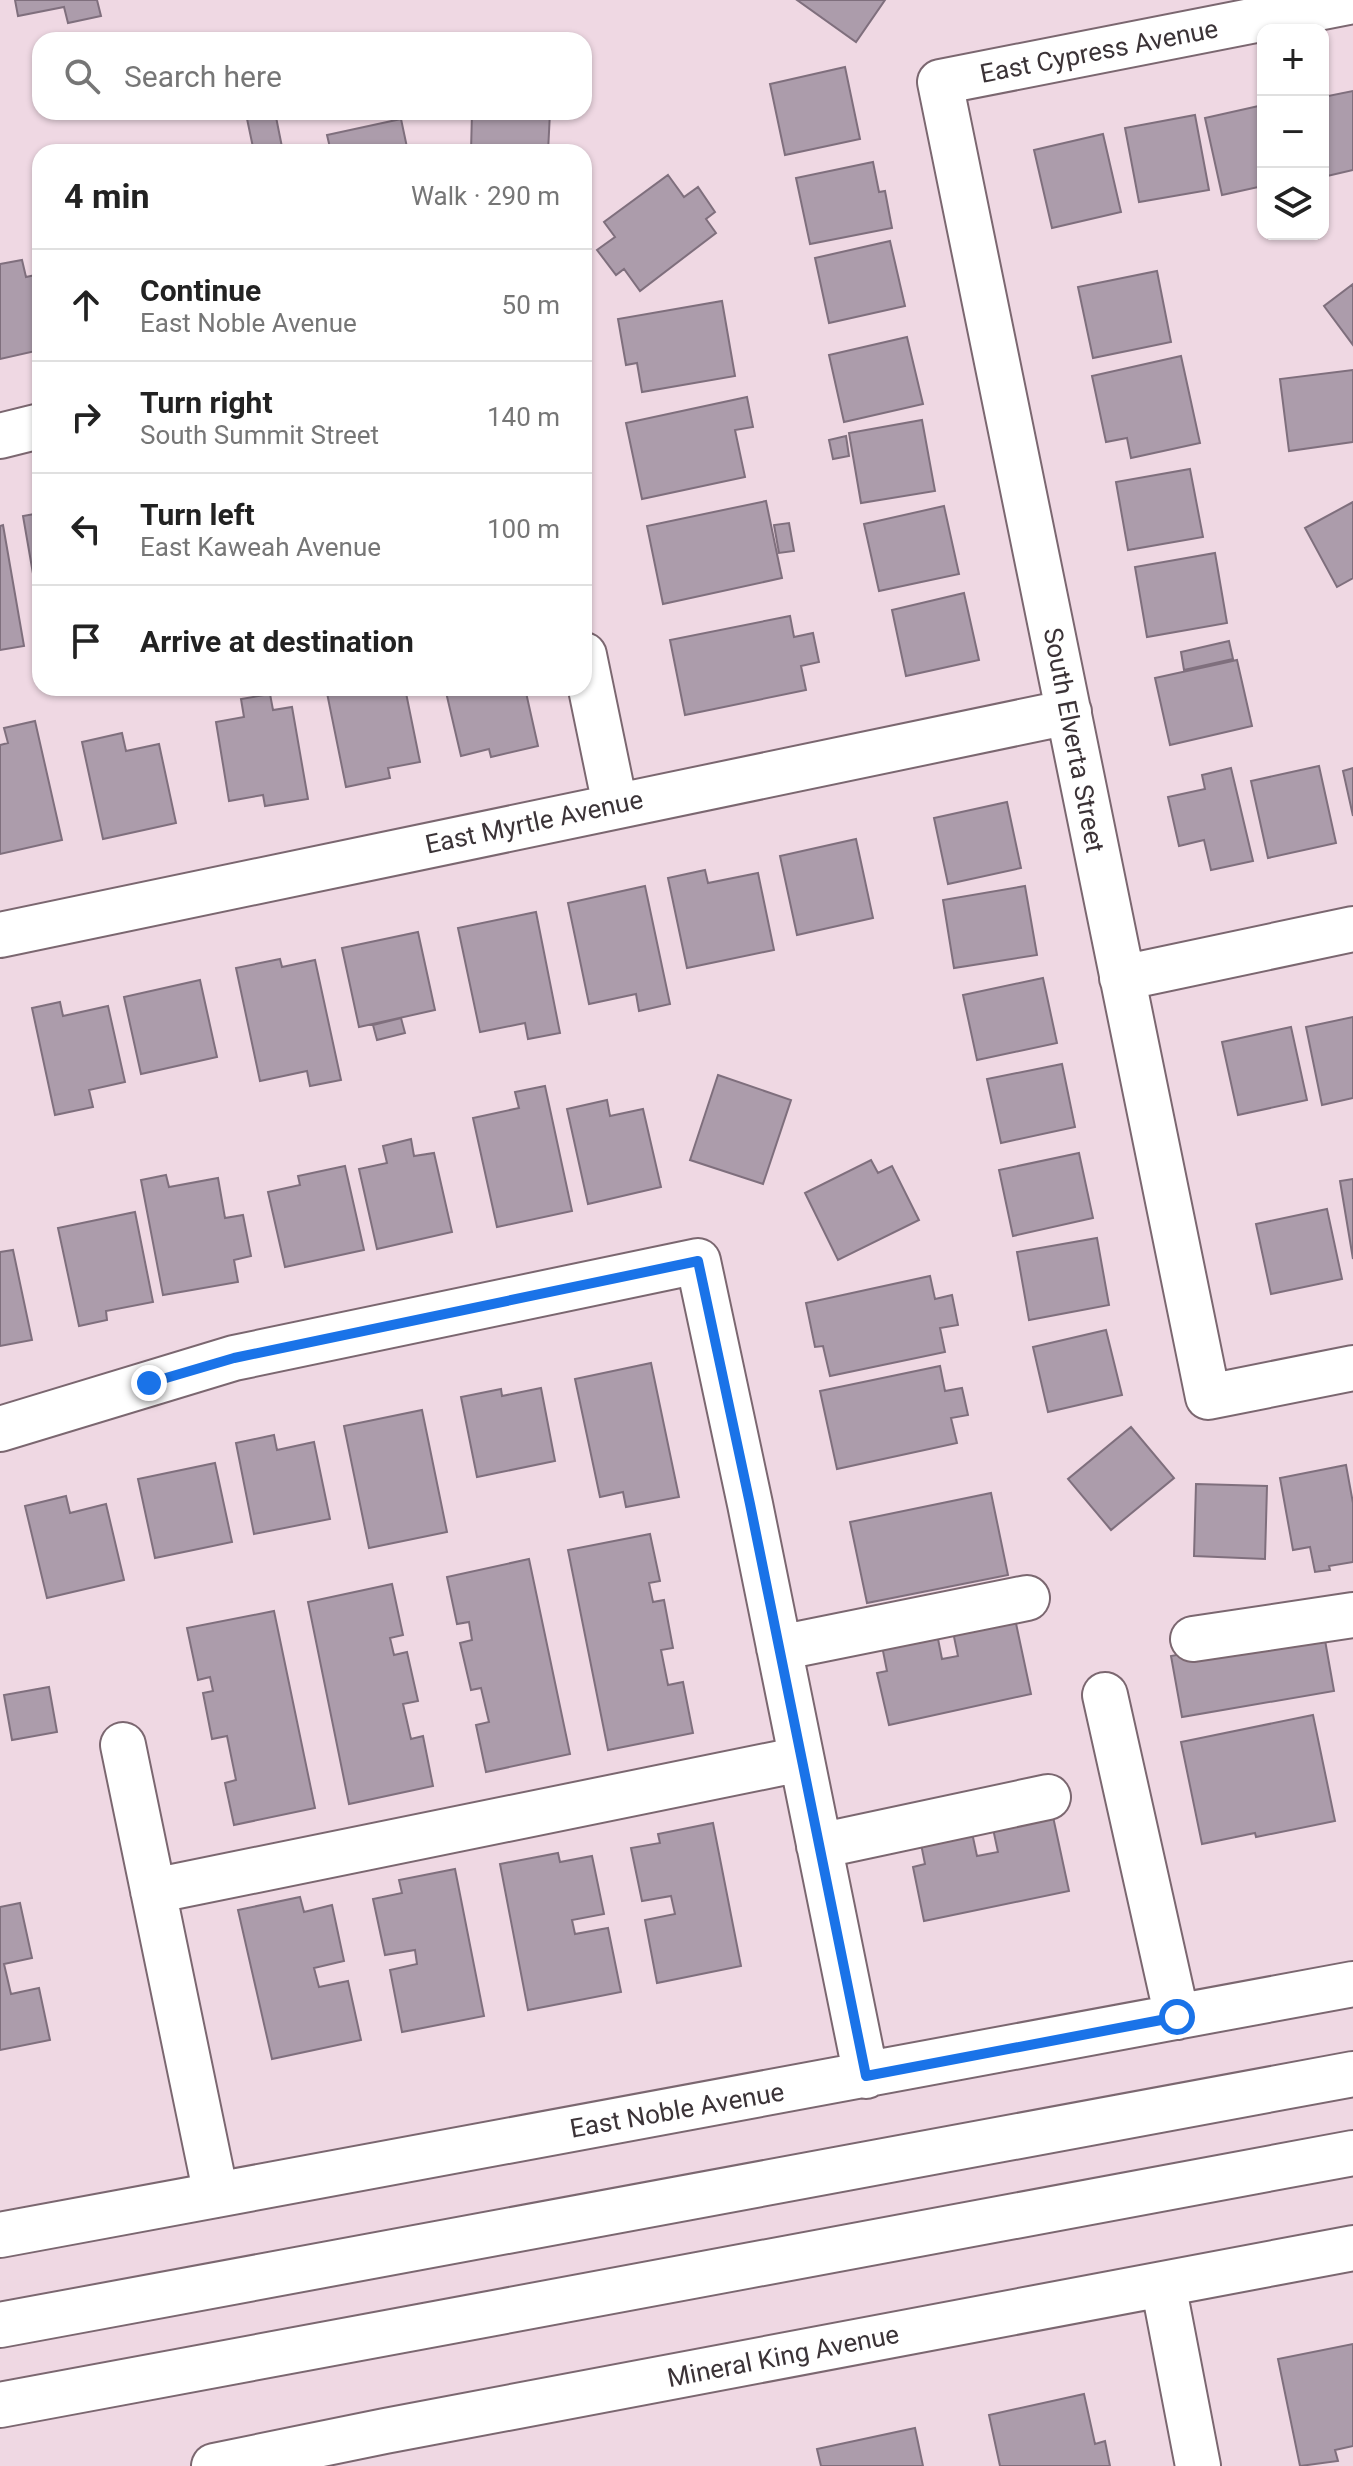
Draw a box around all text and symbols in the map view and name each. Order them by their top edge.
street label: East Cypress Avenue [977,13,1221,89]
map controls [1257,24,1329,240]
button: + [1257,24,1329,96]
search box [32,32,592,120]
icon: search [60,54,104,98]
text: Search here [124,59,282,94]
button: − [1257,96,1329,168]
button: layers [1257,168,1329,240]
text: 4 min [64,176,149,216]
text: Walk · 290 m [411,181,560,211]
text: Continue [140,273,261,308]
icon: ahead [64,283,108,327]
text: 50 m [502,290,560,320]
text: East Noble Avenue [140,308,357,338]
text: Turn right [140,385,273,420]
icon: right [64,395,108,439]
text: 140 m [487,402,560,432]
text: South Summit Street [140,420,379,450]
text: Turn left [140,497,255,532]
icon: left [64,507,108,551]
text: 100 m [487,514,560,544]
text: East Kaweah Avenue [140,532,381,562]
icon: arrive [64,619,108,663]
text: Arrive at destination [140,624,414,659]
street label: South Elverta Street [1037,625,1111,855]
street label: East Myrtle Avenue [422,784,646,860]
route end [131,1365,167,1401]
route start [1159,1999,1195,2035]
street label: East Noble Avenue [568,2076,786,2144]
street label: Mineral King Avenue [665,2319,901,2393]

